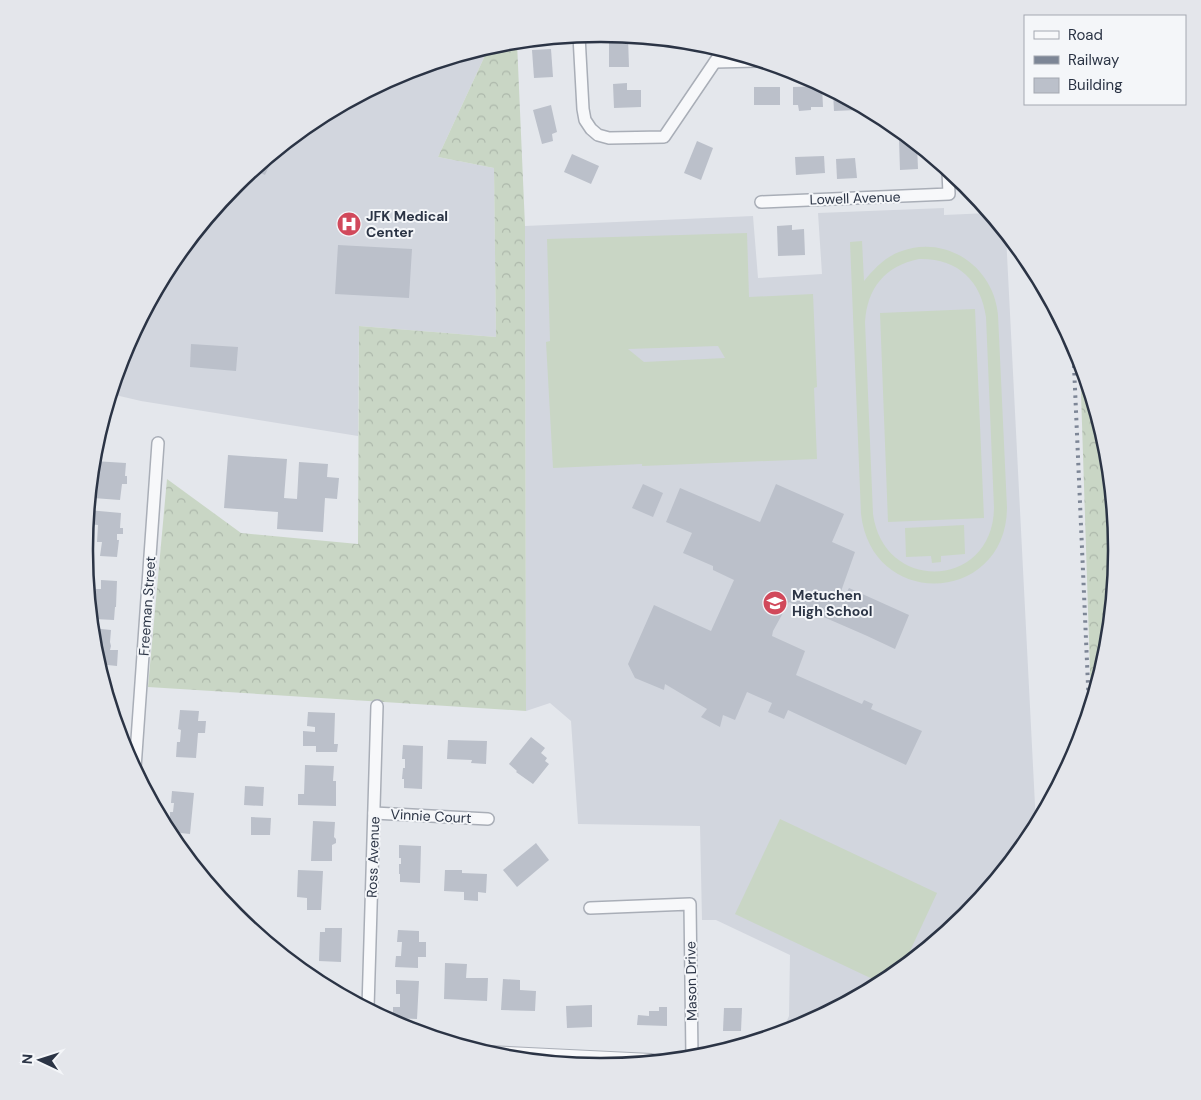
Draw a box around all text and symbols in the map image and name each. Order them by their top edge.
legend [1024,15,1186,105]
text: Road [1068,25,1103,45]
text: Railway [1068,50,1120,70]
text: Building [1068,75,1123,95]
street label: Lowell Avenue [809,187,901,209]
place label: JFK Medical Center [366,207,448,241]
hospital icon: JFK Medical Center [336,211,362,237]
street label: Freeman Street [135,556,159,656]
place label: Metuchen High School [792,586,873,620]
school or university icon: Metuchen High School [762,590,788,616]
street label: Vinnie Court [390,805,472,827]
street label: Ross Avenue [363,816,383,898]
street label: Mason Drive [681,941,701,1021]
north arrow [15,1035,65,1085]
text: N [18,1053,36,1065]

